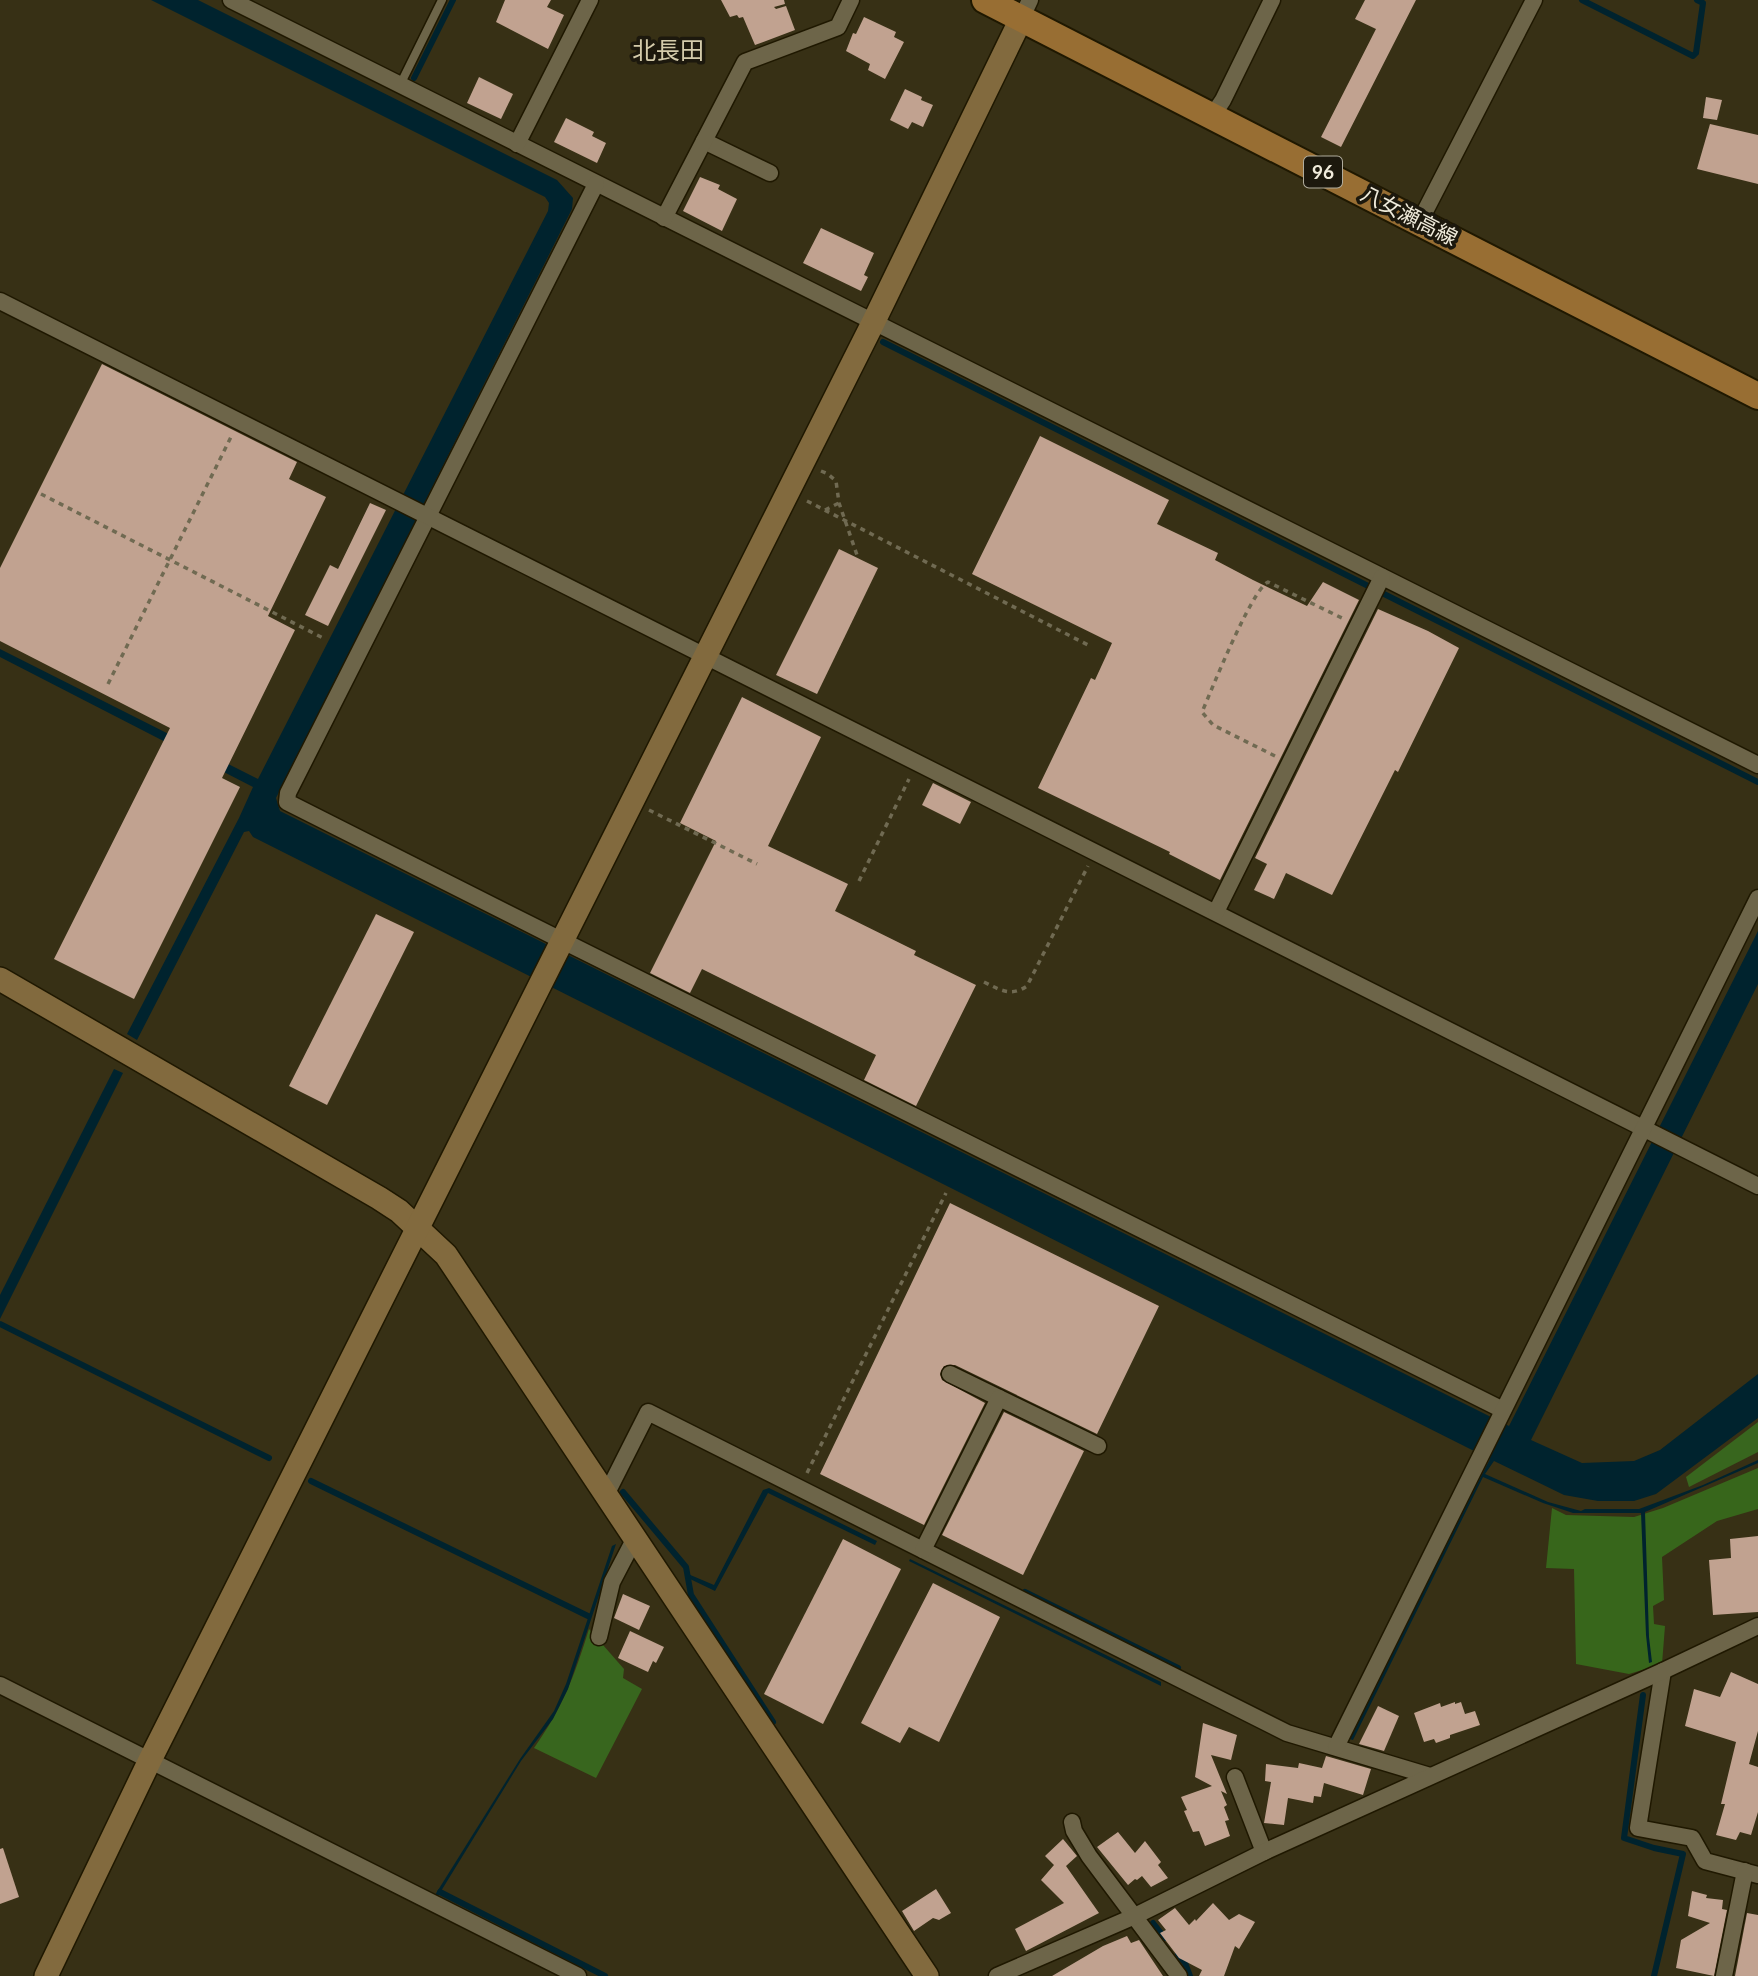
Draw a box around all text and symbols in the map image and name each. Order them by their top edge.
district label: 北長田 [632,35,704,64]
road number: 96 [1304,156,1342,188]
street label: 八女瀬高線 [1357,180,1462,250]

